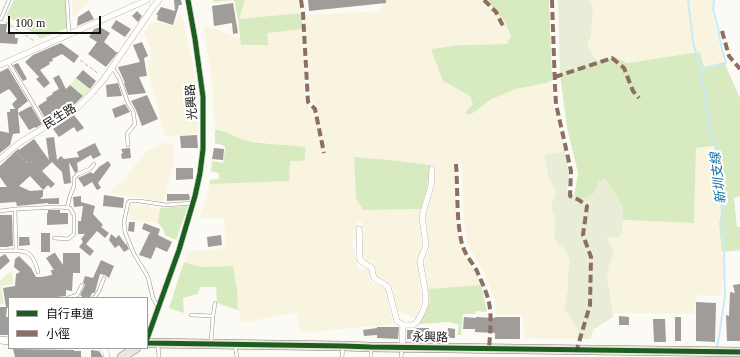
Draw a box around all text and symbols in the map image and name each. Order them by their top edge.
scale bar [10,8,103,34]
text: 100 m [15,16,45,30]
street label: 光興路 [184,84,200,120]
street label: 民生路 [41,101,79,133]
water label: 新圳支線 [708,151,730,205]
legend [8,297,148,349]
text: 自行車道 [46,307,94,321]
text: 小徑 [46,327,70,341]
street label: 永興路 [412,330,448,346]

